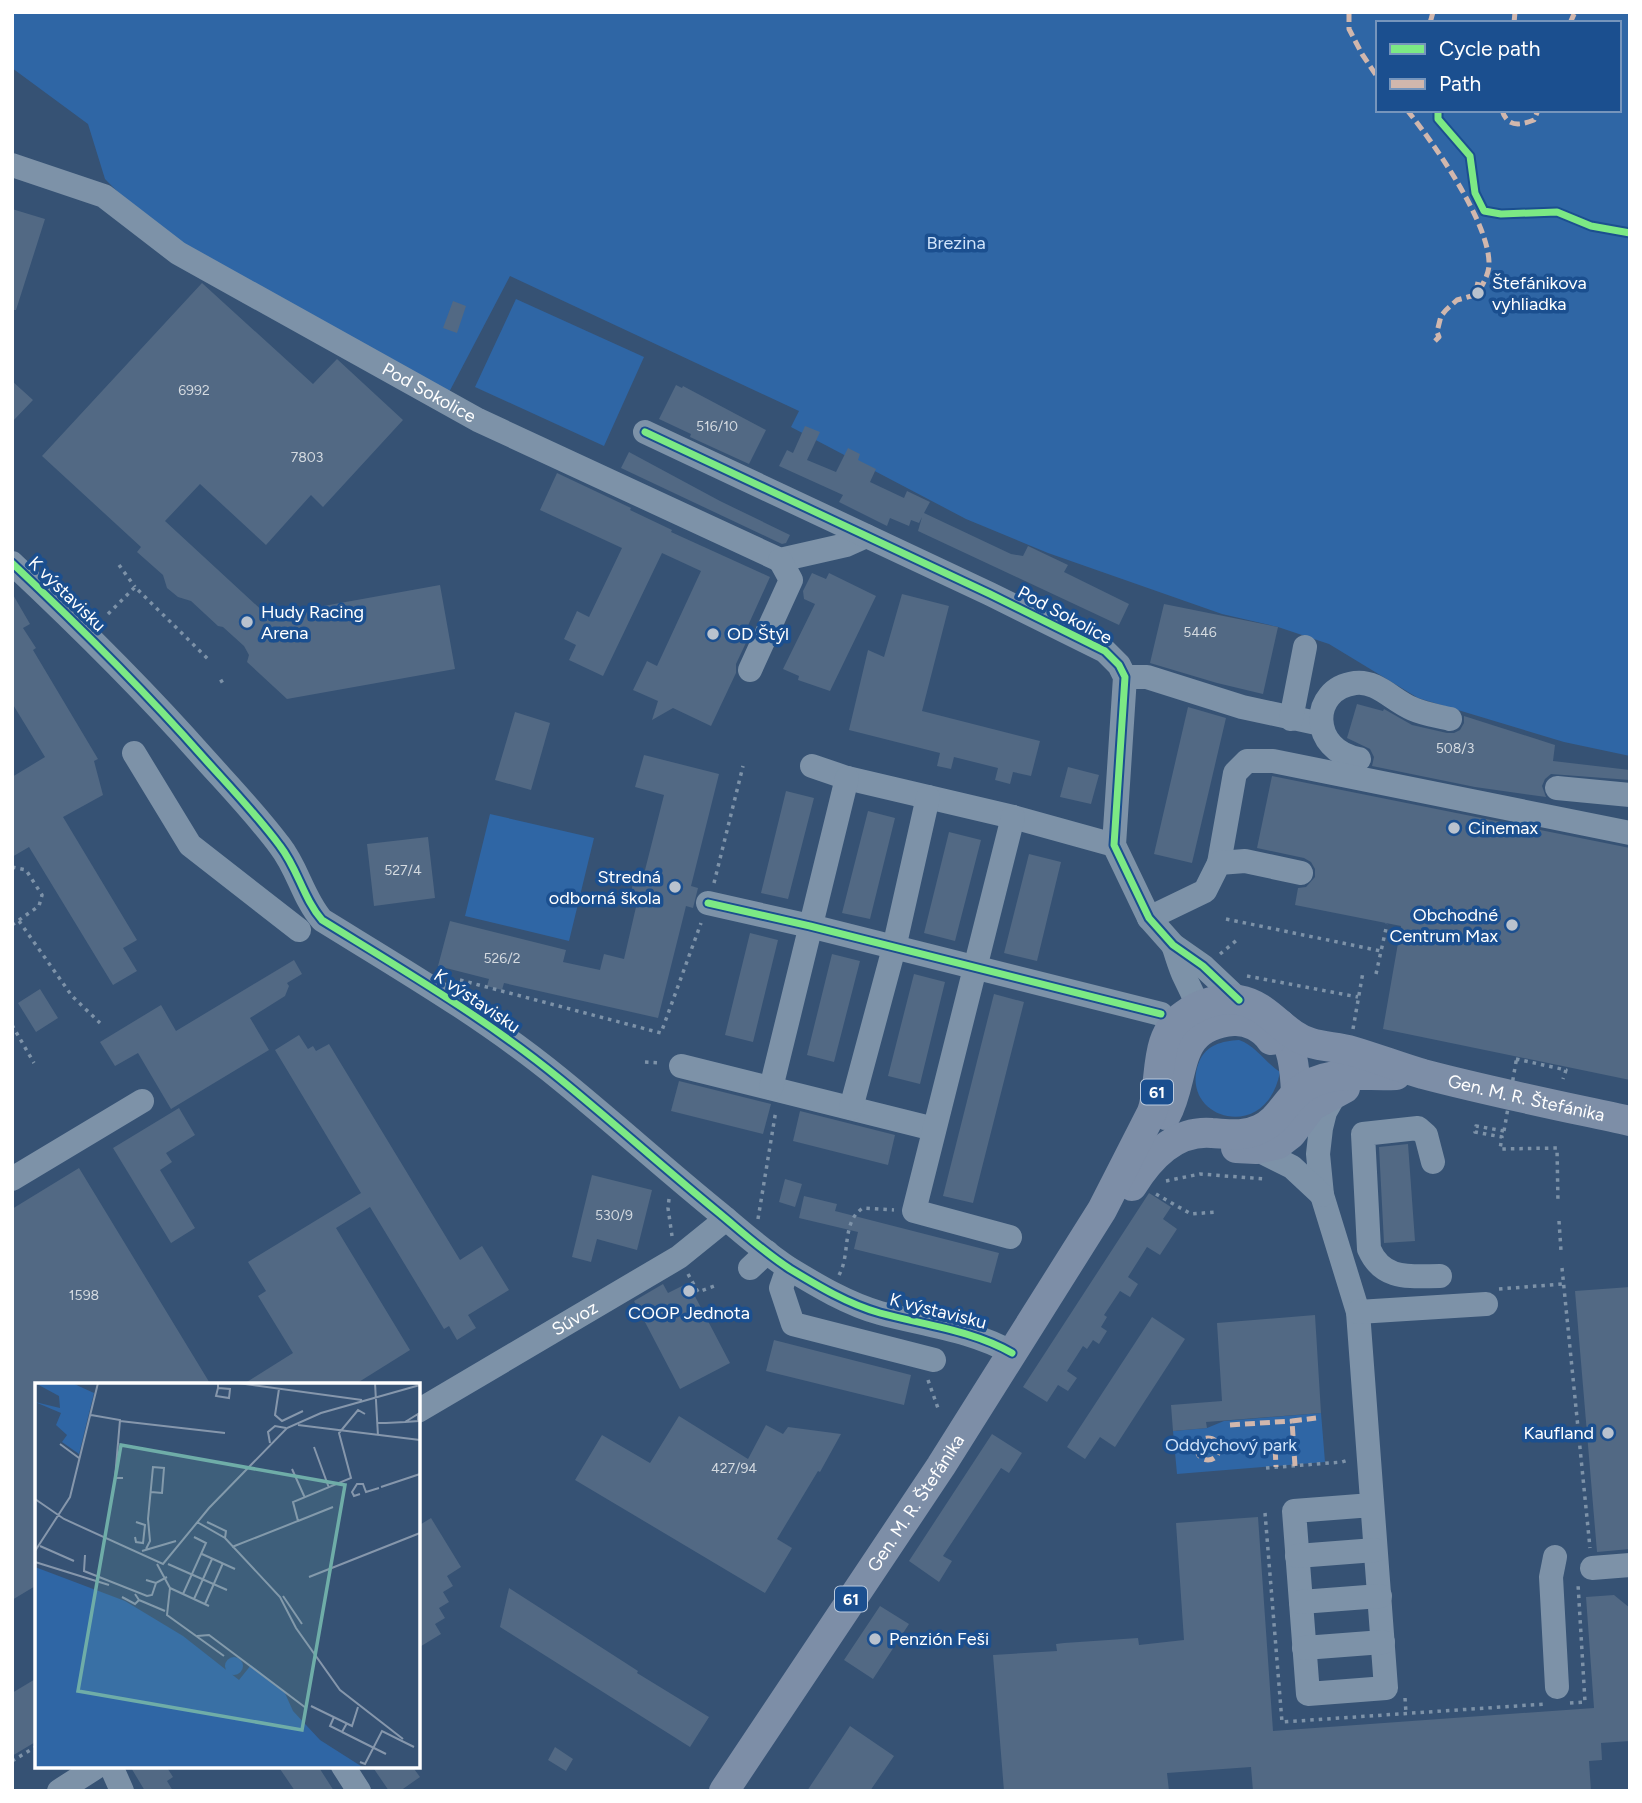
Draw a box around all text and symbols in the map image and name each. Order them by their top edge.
legend [1376,21,1621,112]
text: Cycle path [1439,36,1540,61]
text: Path [1439,71,1481,96]
park label: Brezina [926,232,986,254]
place label: Štefánikova vyhliadka [1492,272,1587,315]
marker: Štefánikova vyhliadka [1470,285,1486,301]
street label: Pod Sokolice [378,358,480,428]
house number: 6992 [178,382,210,399]
house number: 516/10 [696,418,738,435]
house number: 7803 [291,449,323,466]
street label: K výstavisku [24,552,110,636]
street label: Pod Sokolice [1014,581,1116,649]
place label: Hudy Racing Arena [261,601,364,644]
marker: Hudy Racing Arena [239,614,255,630]
place label: OD Štýl [727,623,789,645]
house number: 5446 [1183,624,1217,641]
marker: OD Štýl [705,626,721,642]
house number: 508/3 [1436,740,1474,757]
place label: Cinemax [1468,817,1539,839]
marker: Cinemax [1446,820,1462,836]
house number: 527/4 [384,862,422,879]
place label: Stredná odborná škola [549,866,661,909]
marker: Stredná odborná škola [667,879,683,895]
place label: Obchodné Centrum Max [1389,904,1498,947]
marker: Obchodné Centrum Max [1504,917,1520,933]
house number: 526/2 [483,950,521,967]
street label: K výstavisku [430,964,524,1038]
street label: Gen. M. R. Štefánika [1446,1070,1607,1126]
road number: 61 [1141,1080,1173,1104]
house number: 530/9 [595,1207,633,1224]
marker: COOP Jednota [681,1283,697,1299]
house number: 1598 [69,1287,99,1304]
street label: K výstavisku [887,1288,989,1334]
street label: Súvoz [548,1296,602,1341]
place label: COOP Jednota [628,1302,750,1324]
inset map [35,1383,420,1768]
place label: Kaufland [1524,1422,1594,1444]
marker: Kaufland [1600,1425,1616,1441]
street label: Gen. M. R. Štefánika [863,1430,969,1576]
park label: Oddychový park [1165,1434,1297,1456]
house number: 427/94 [711,1460,757,1477]
road number: 61 [835,1586,867,1611]
place label: Penzión Feši [889,1628,989,1650]
marker: Penzión Feši [867,1631,883,1647]

